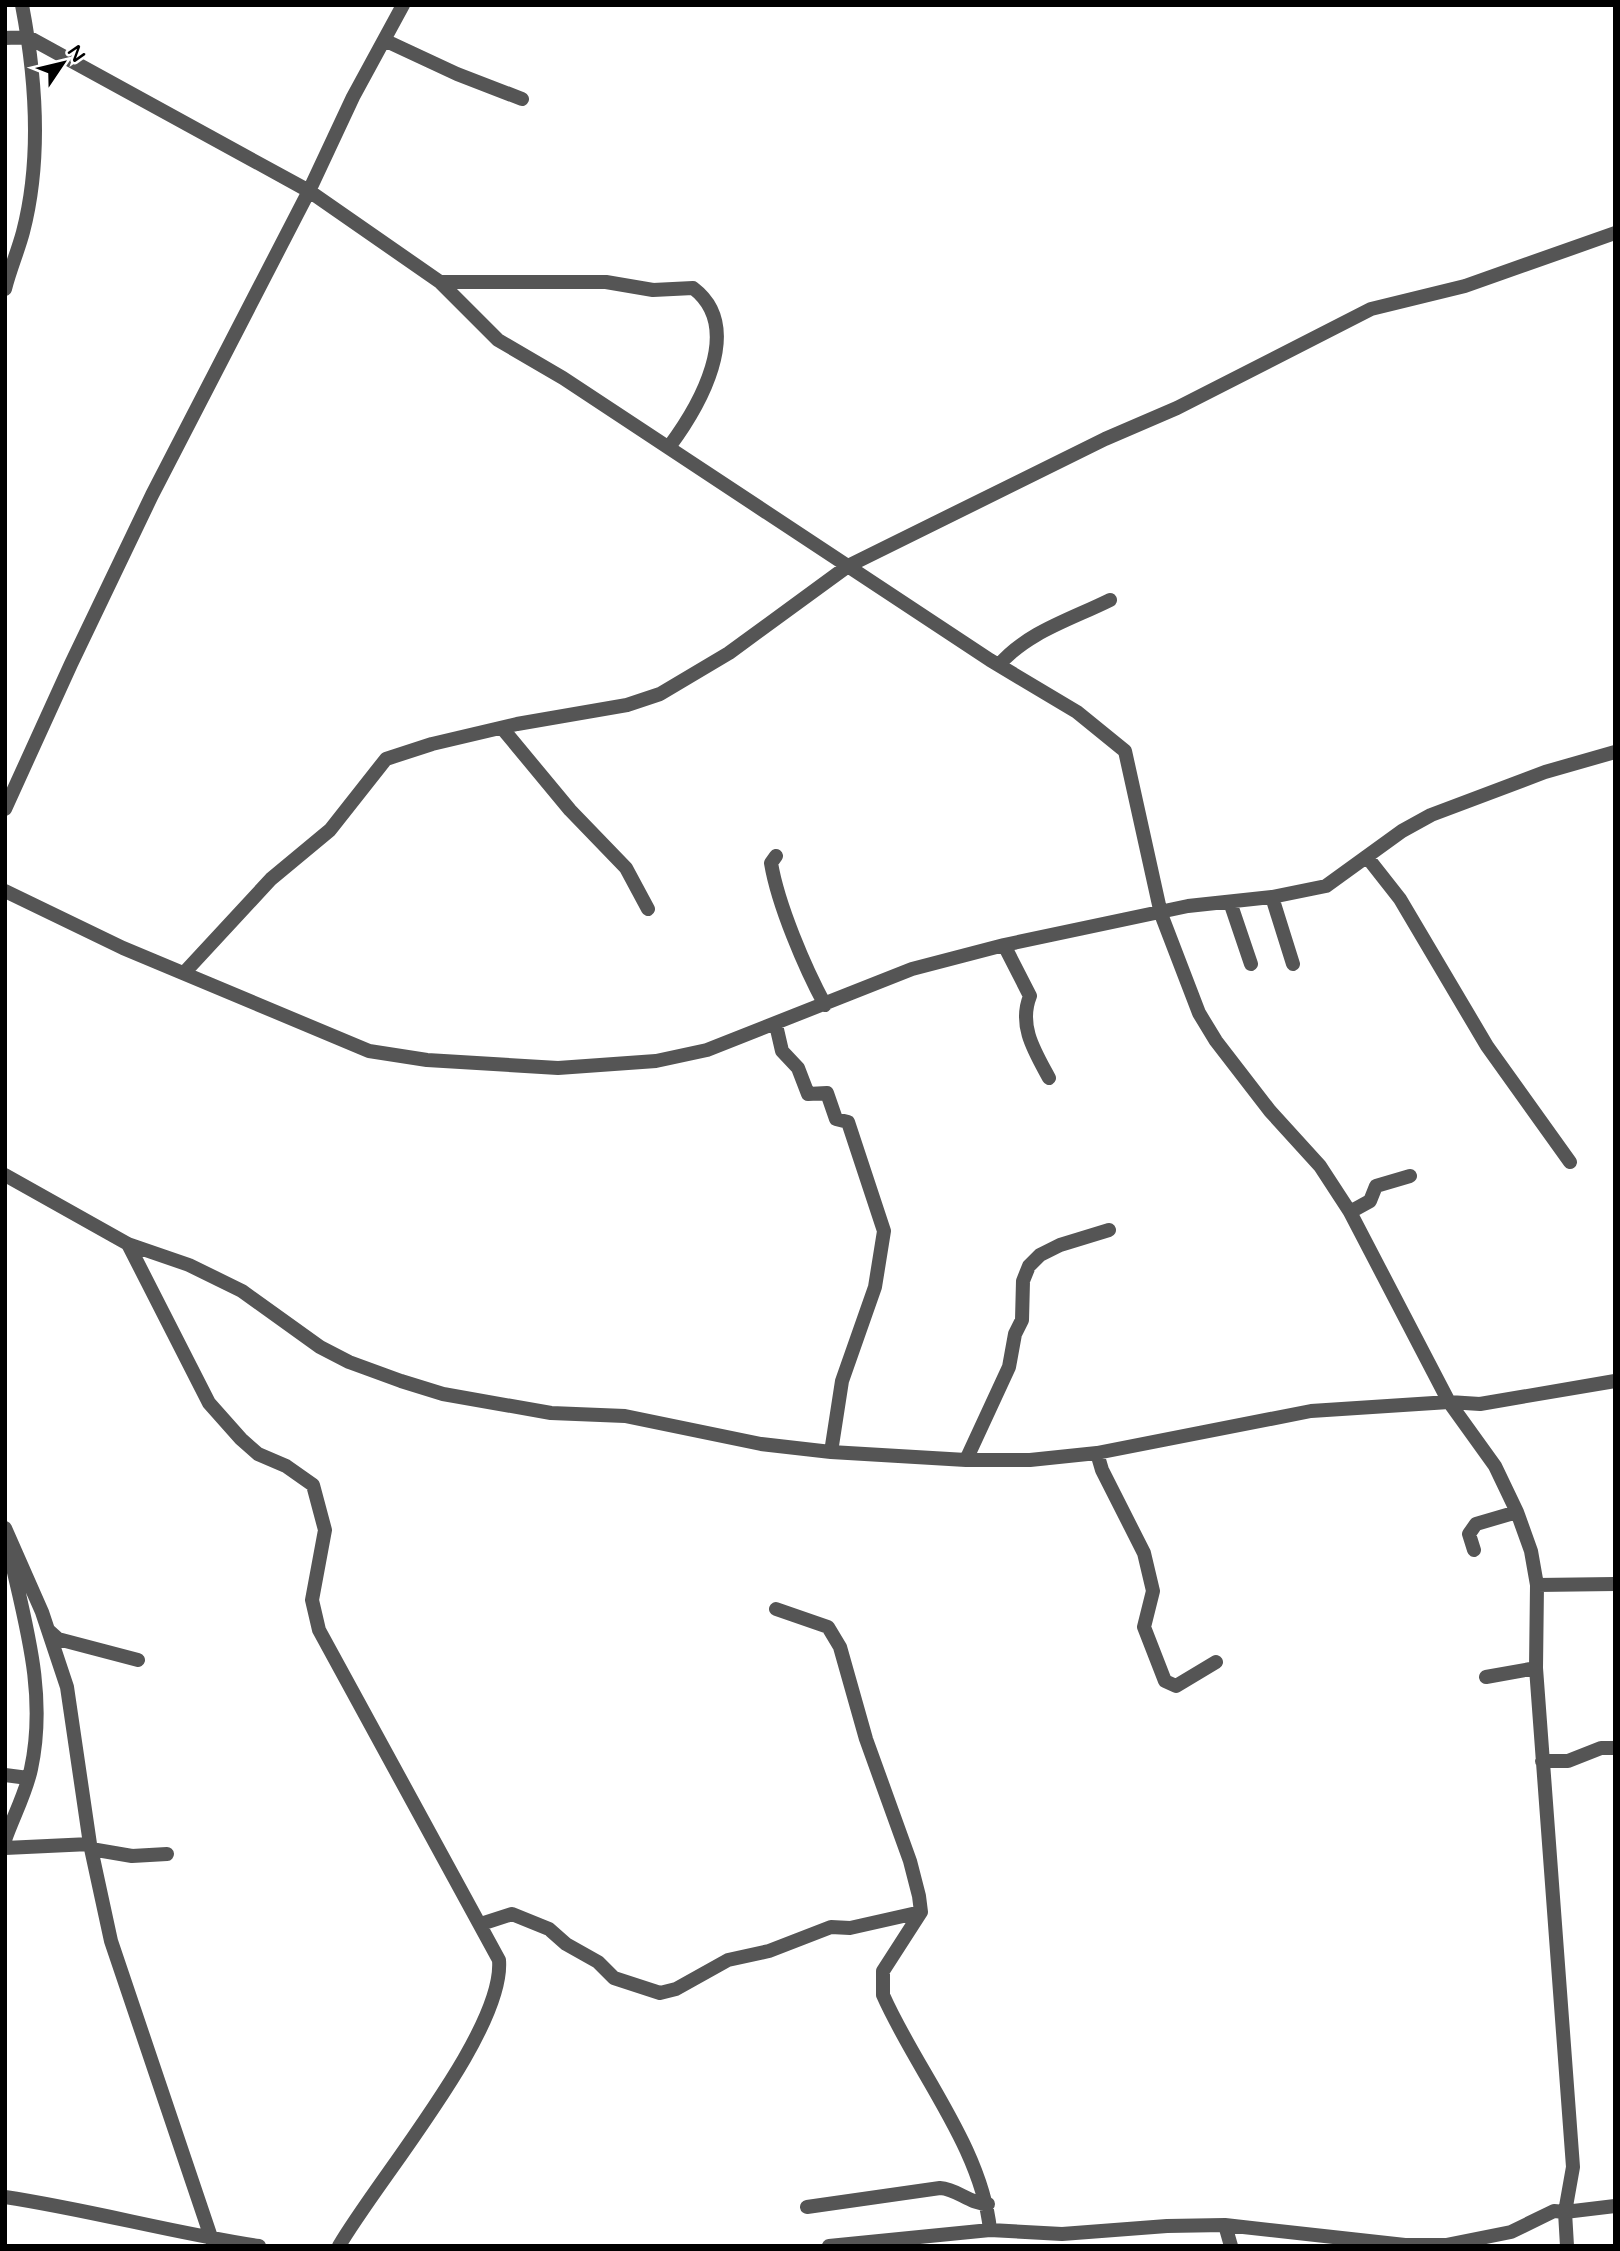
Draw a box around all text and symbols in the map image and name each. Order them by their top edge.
north arrow [28,28,98,98]
text: N [63,41,89,66]

